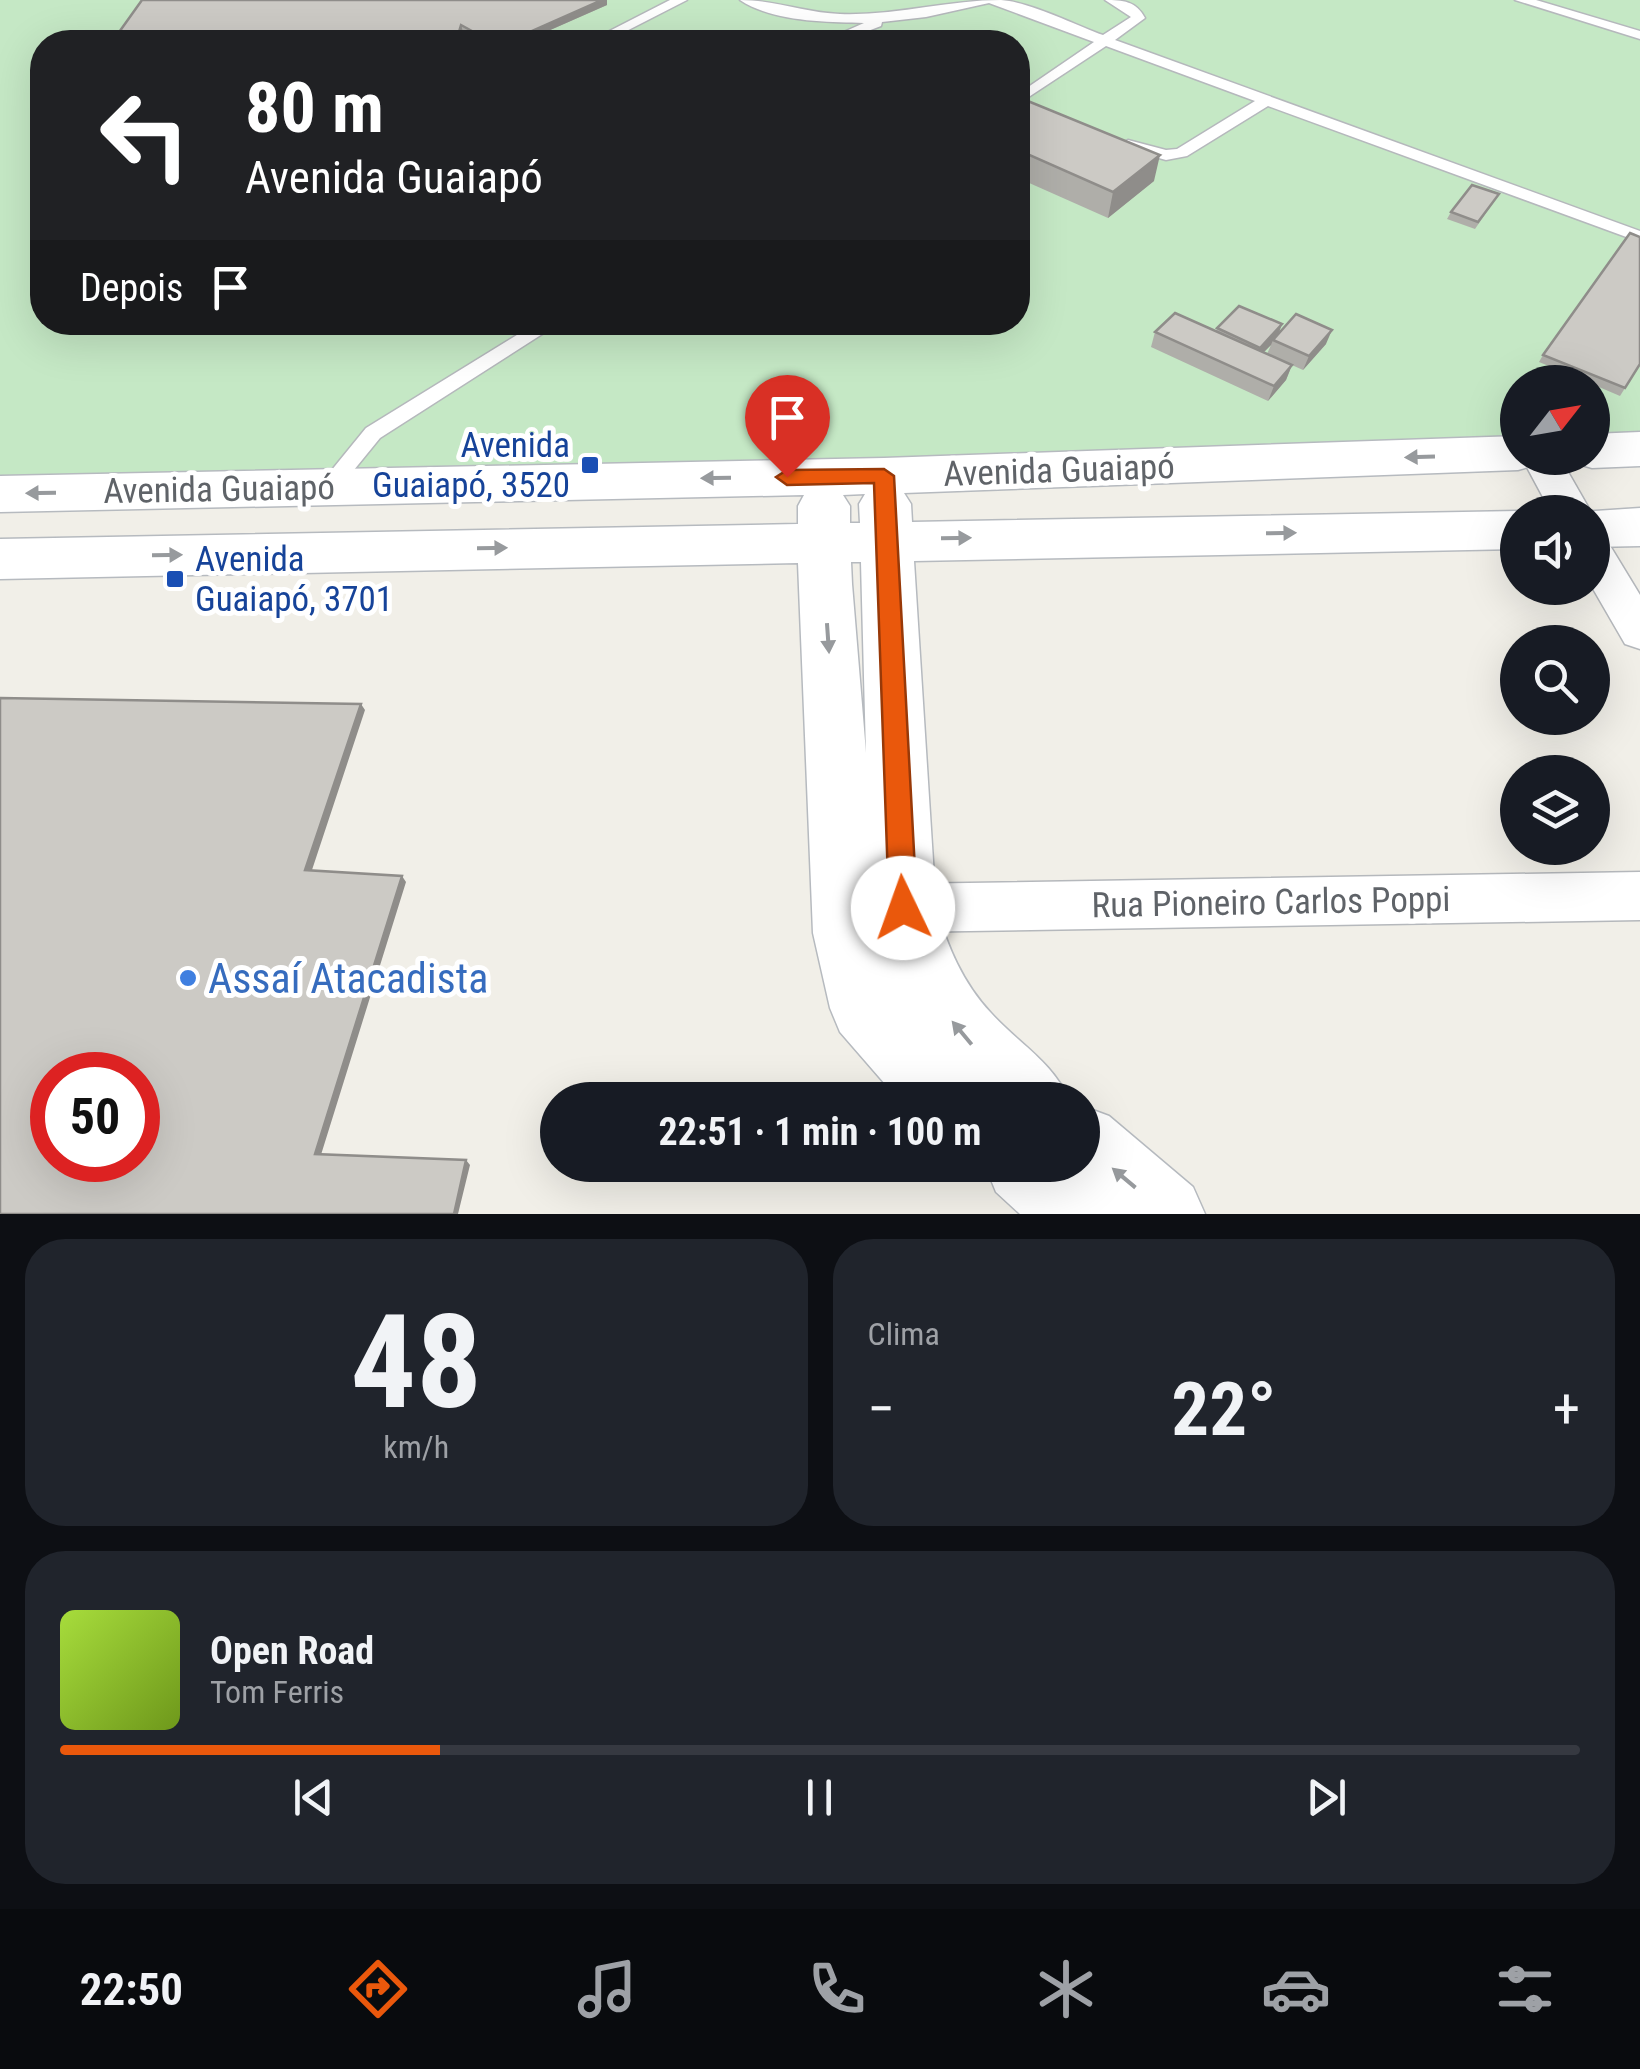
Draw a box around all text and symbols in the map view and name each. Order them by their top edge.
text: 80 m [245,67,384,149]
icon: left [80,70,210,200]
text: Avenida Guaiapó [245,151,543,204]
icon: arrive [203,260,258,315]
text: Depois [80,266,183,310]
north arrow [1500,365,1610,475]
map controls [1500,365,1610,865]
pin [745,375,830,478]
icon: arrive [760,390,815,445]
place label: Avenida Guaiapó, 3520 [372,425,570,506]
street label: Avenida Guaiapó [943,446,1175,495]
one-way arrow [1404,449,1436,465]
marker: Avenida Guaiapó, 3520 [579,454,601,476]
street label: Avenida Guaiapó [103,467,335,512]
one-way arrow [700,471,732,487]
one-way arrow [25,486,57,502]
button: sound [1500,495,1610,605]
one-way arrow [1265,525,1297,541]
one-way arrow [940,530,972,546]
place label: Avenida Guaiapó, 3701 [195,539,393,620]
one-way arrow [477,540,509,556]
one-way arrow [152,546,184,562]
marker: Avenida Guaiapó, 3701 [164,568,186,590]
one-way arrow [820,622,836,654]
button: search [1500,625,1610,735]
button: layers [1500,755,1610,865]
position arrow [851,856,955,960]
street label: Rua Pioneiro Carlos Poppi [1091,879,1451,926]
place label: Assaí Atacadista [208,954,488,1003]
marker: Assaí Atacadista [177,967,199,989]
one-way arrow [951,1021,973,1046]
speed limit sign: 50 [30,1052,160,1182]
text: 22:51 · 1 min · 100 m [659,1110,981,1154]
one-way arrow [1112,1168,1137,1190]
text: 48 [351,1286,482,1439]
text: Clima [868,1315,940,1353]
text: 22° [1171,1365,1276,1453]
text: − [868,1377,895,1441]
text: + [1553,1377,1580,1441]
text: km/h [383,1428,449,1466]
text: Open Road [210,1629,374,1673]
text: Tom Ferris [210,1673,344,1711]
icon: previous [286,1770,341,1825]
icon: pause [792,1770,847,1825]
icon: next [1299,1770,1354,1825]
icon: directions [343,1954,413,2024]
icon: music [572,1954,642,2024]
icon: phone [802,1954,872,2024]
icon: climate [1031,1954,1101,2024]
icon: car [1261,1954,1331,2024]
icon: filters [1490,1954,1560,2024]
text: 22:50 [80,1963,183,2016]

